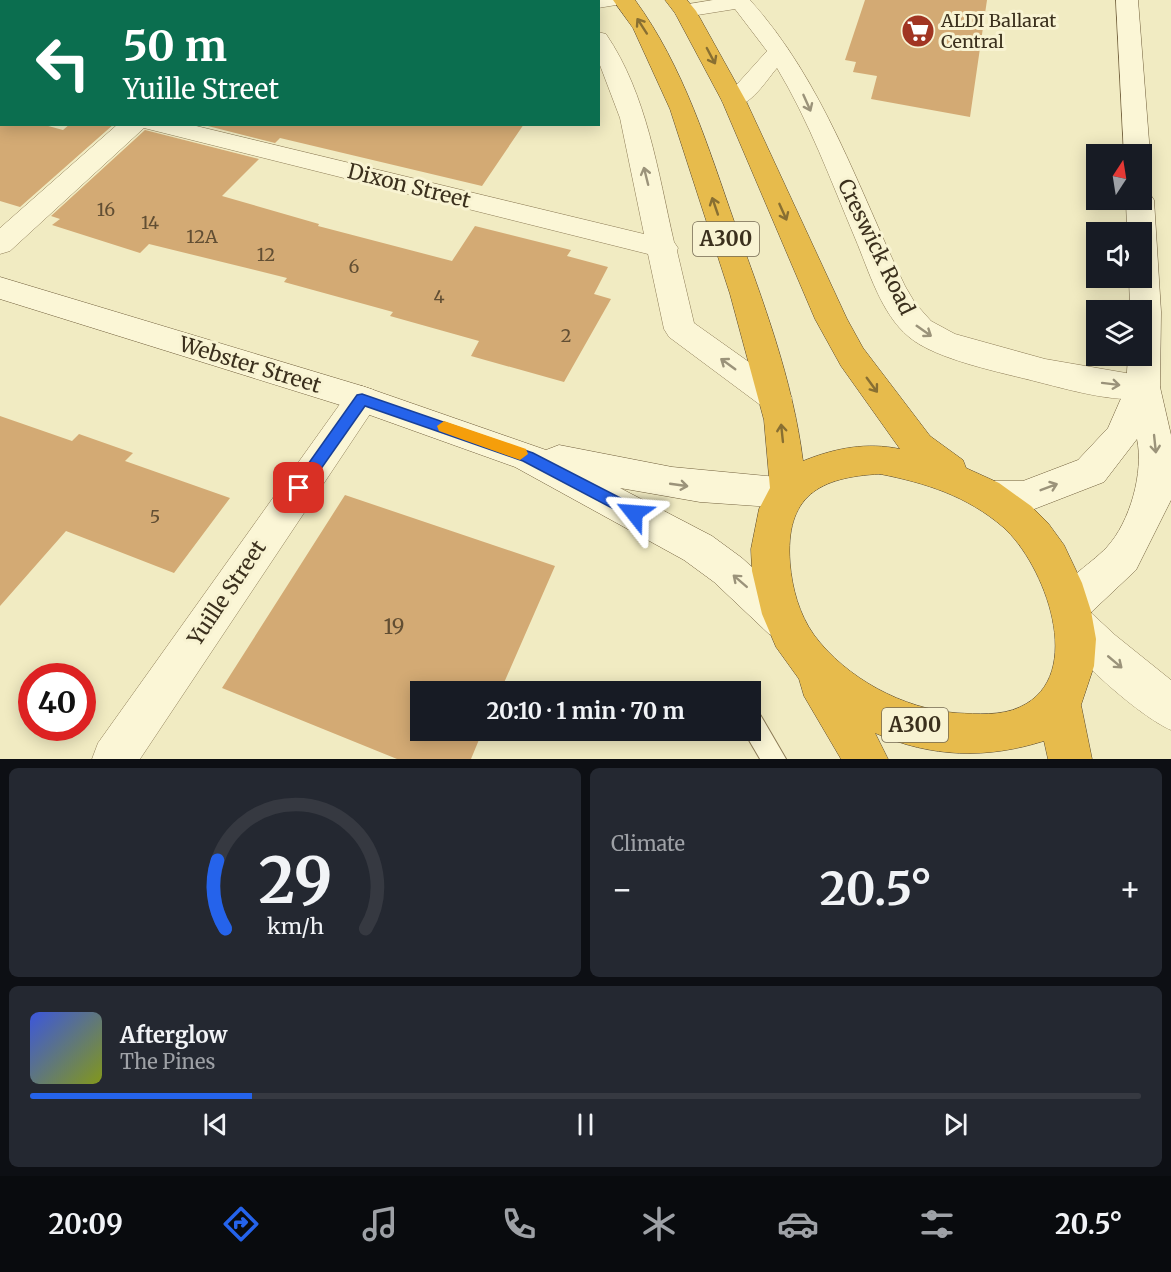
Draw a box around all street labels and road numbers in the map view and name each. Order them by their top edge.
street label: Dixon Street [345,157,473,214]
street label: Creswick Road [832,174,921,320]
road number: A300 [693,222,759,256]
street label: Webster Street [175,330,324,399]
street label: Yuille Street [181,535,272,651]
road number: A300 [882,708,948,742]

